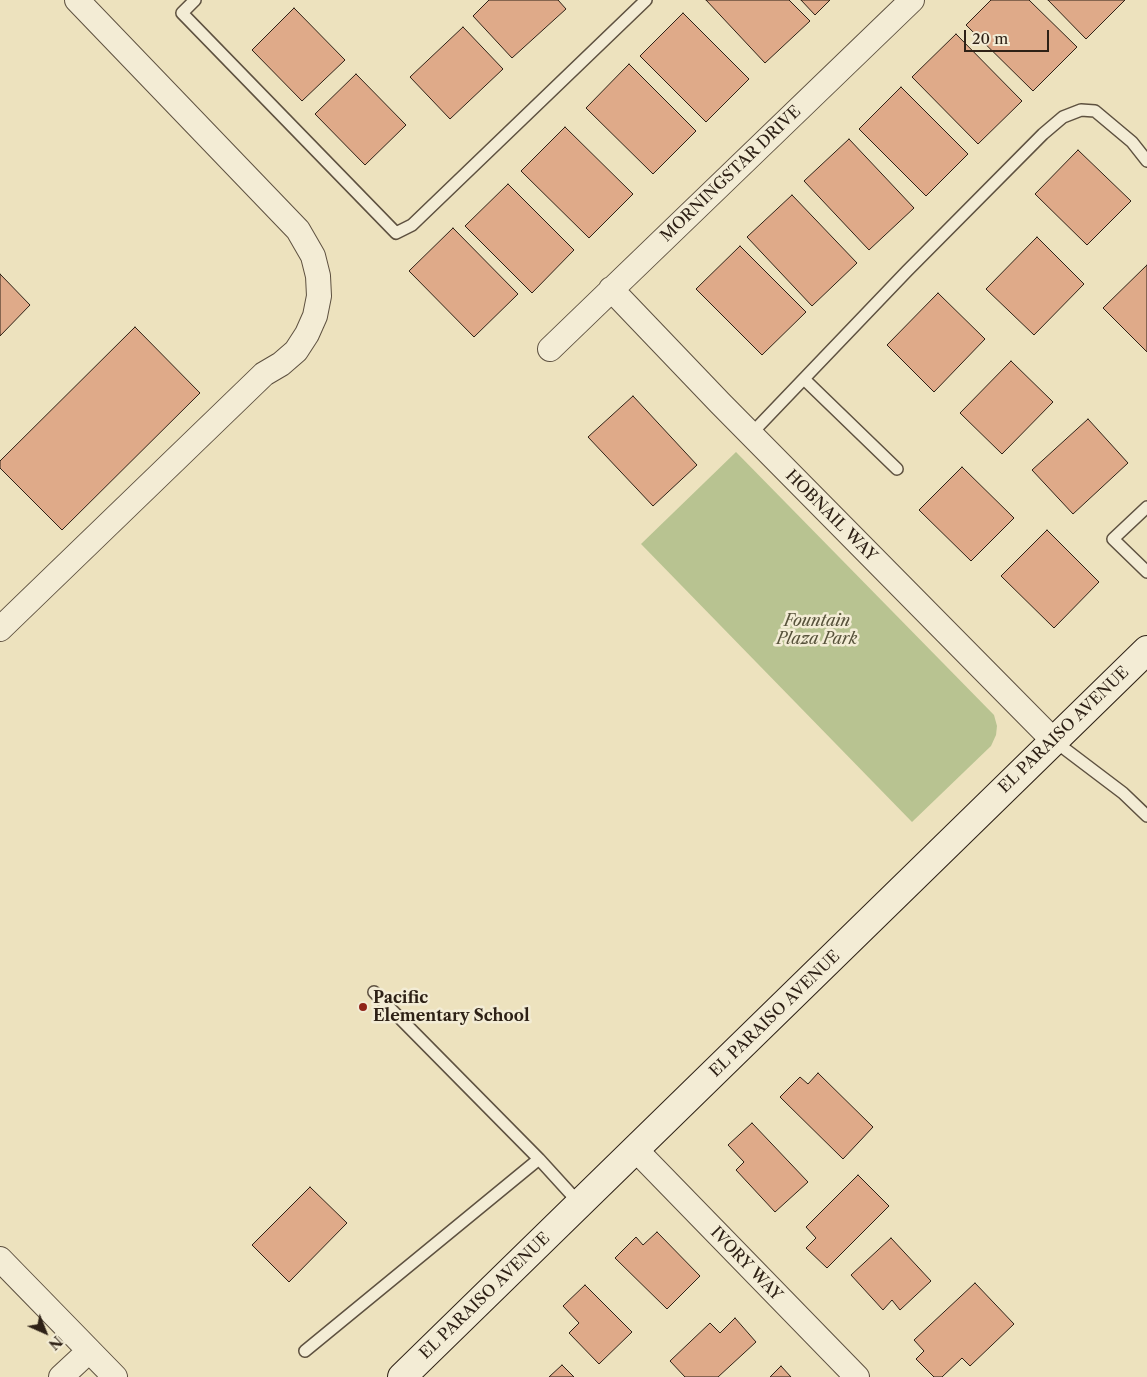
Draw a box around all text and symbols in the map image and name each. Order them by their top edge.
scale bar [967,20,1052,52]
text: 20 m [972,29,1008,48]
street label: MORNINGSTAR DRIVE [657,102,805,246]
street label: HOBNAIL WAY [781,466,881,566]
park label: Fountain Plaza Park [777,611,857,649]
street label: EL PARAISO AVENUE [995,663,1133,797]
street label: EL PARAISO AVENUE [706,947,844,1081]
place label: Pacific Elementary School [373,988,530,1026]
marker: Pacific Elementary School [357,1001,369,1013]
street label: IVORY WAY [706,1223,786,1305]
street label: EL PARAISO AVENUE [416,1229,554,1363]
north arrow [20,1307,70,1357]
text: N [45,1332,66,1353]

